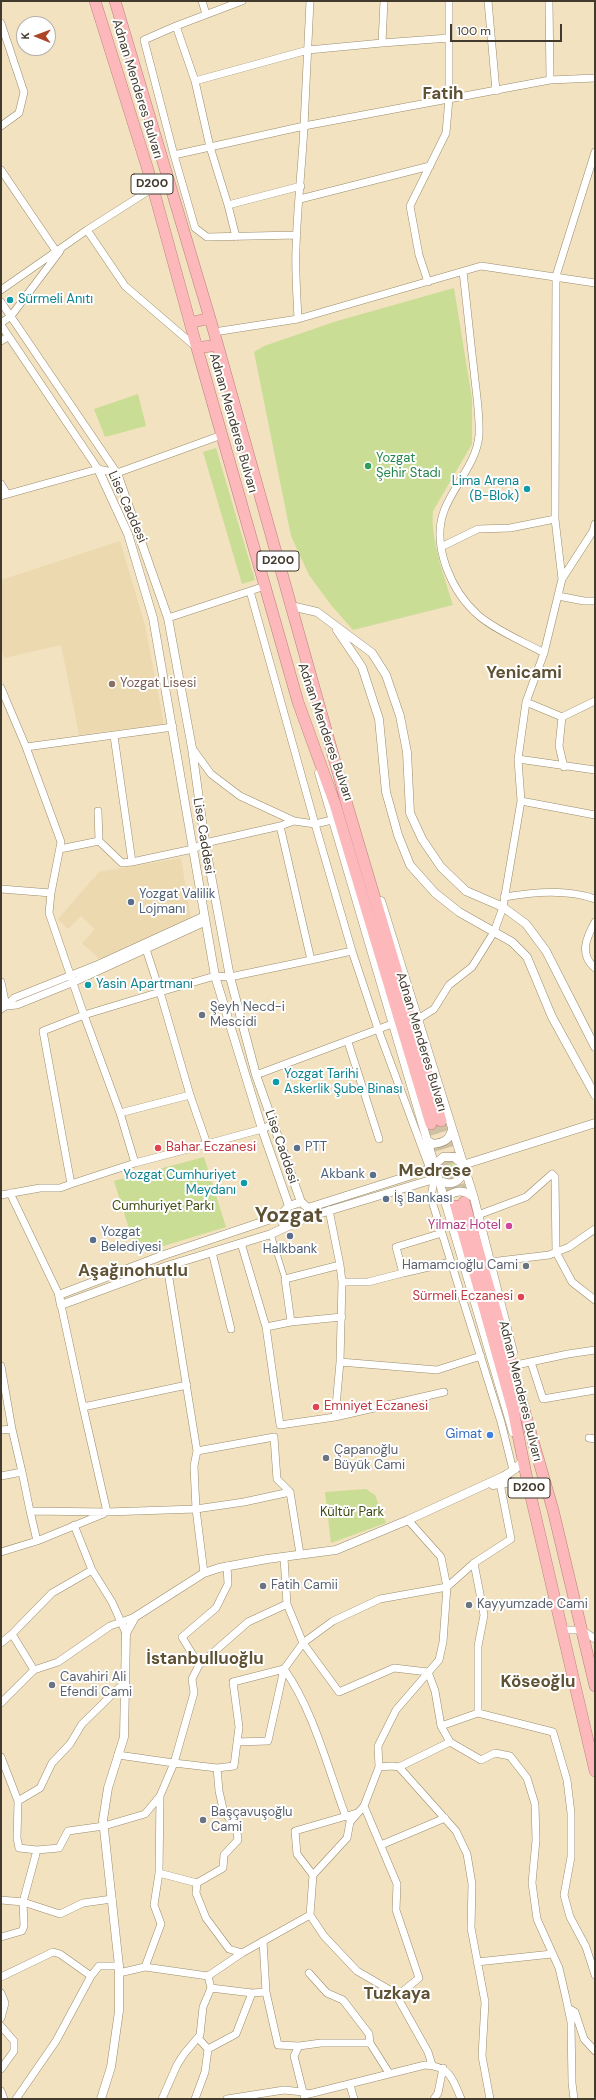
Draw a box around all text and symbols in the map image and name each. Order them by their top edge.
north arrow [16,16,56,56]
scale bar [452,16,564,42]
street label: Adnan Menderes Bulvarı [108,18,166,160]
text: 100 m [457,23,491,39]
text: K [18,32,32,40]
district label: Fatih [422,85,464,105]
road number: D200 [131,174,173,194]
place label: Sürmeli Anıtı [18,292,93,308]
marker: Sürmeli Anıtı [5,295,15,305]
street label: Adnan Menderes Bulvarı [206,351,260,495]
place label: Yozgat Şehir Stadı [376,451,441,482]
marker: Yozgat Şehir Stadı [363,461,373,471]
street label: Lise Caddesi [104,469,150,545]
place label: Lima Arena (B-Blok) [452,474,519,505]
marker: Lima Arena (B-Blok) [522,484,532,494]
road number: D200 [257,551,299,571]
street label: Adnan Menderes Bulvarı [294,661,356,803]
district label: Yenicami [486,664,562,684]
place label: Yozgat Lisesi [120,676,196,692]
marker: Yozgat Lisesi [107,679,117,689]
street label: Lise Caddesi [189,797,217,875]
place label: Yozgat Valilik Lojmanı [139,887,215,918]
marker: Yozgat Valilik Lojmanı [126,897,136,907]
street label: Adnan Menderes Bulvarı [392,971,450,1113]
place label: Yasin Apartmanı [96,977,193,993]
marker: Yasin Apartmanı [83,980,93,990]
place label: Şeyh Necd-i Mescidi [210,1000,285,1031]
marker: Şeyh Necd-i Mescidi [197,1010,207,1020]
place label: Yozgat Tarihi Askerlik Şube Binası [284,1067,402,1098]
marker: Yozgat Tarihi Askerlik Şube Binası [271,1077,281,1087]
street label: Lise Caddesi [261,1108,301,1186]
place label: Bahar Eczanesi [166,1140,256,1156]
place label: PTT [305,1140,327,1156]
marker: Bahar Eczanesi [153,1143,163,1153]
marker: PTT [292,1143,302,1153]
district label: Medrese [399,1162,471,1182]
place label: Akbank [321,1167,365,1183]
place label: Yozgat Cumhuriyet Meydanı [123,1168,236,1199]
marker: Akbank [368,1170,378,1180]
marker: Yozgat Cumhuriyet Meydanı [239,1178,249,1188]
place label: İş Bankası [394,1191,452,1207]
marker: İş Bankası [381,1194,391,1204]
park label: Cumhuriyet Parkı [112,1199,214,1215]
district label: Yozgat [255,1203,323,1229]
place label: Yilmaz Hotel [428,1218,501,1234]
marker: Yilmaz Hotel [504,1221,514,1231]
place label: Yozgat Belediyesi [101,1225,161,1256]
marker: Halkbank [285,1231,295,1241]
marker: Yozgat Belediyesi [88,1235,98,1245]
place label: Halkbank [263,1242,317,1258]
place label: Hamamcıoğlu Cami [402,1258,518,1274]
marker: Hamamcıoğlu Cami [521,1261,531,1271]
district label: Aşağınohutlu [78,1262,188,1282]
place label: Sürmeli Eczanesi [412,1289,513,1305]
marker: Sürmeli Eczanesi [516,1292,526,1302]
street label: Adnan Menderes Bulvarı [495,1319,545,1463]
place label: Emniyet Eczanesi [324,1399,428,1415]
marker: Emniyet Eczanesi [311,1402,321,1412]
place label: Gimat [445,1427,482,1443]
marker: Gimat [485,1430,495,1440]
place label: Çapanoğlu Büyük Cami [334,1443,405,1474]
marker: Çapanoğlu Büyük Cami [321,1453,331,1463]
road number: D200 [508,1478,550,1498]
park label: Kültür Park [320,1505,384,1521]
place label: Fatih Camii [271,1578,338,1594]
marker: Fatih Camii [258,1581,268,1591]
place label: Kayyumzade Cami [477,1597,588,1613]
marker: Kayyumzade Cami [464,1600,474,1610]
district label: İstanbulluoğlu [146,1650,264,1670]
place label: Cavahiri Ali Efendi Cami [60,1670,132,1701]
district label: Köseoğlu [501,1673,575,1693]
marker: Cavahiri Ali Efendi Cami [47,1680,57,1690]
place label: Başçavuşoğlu Cami [211,1805,293,1836]
marker: Başçavuşoğlu Cami [198,1815,208,1825]
district label: Tuzkaya [364,1985,430,2005]

